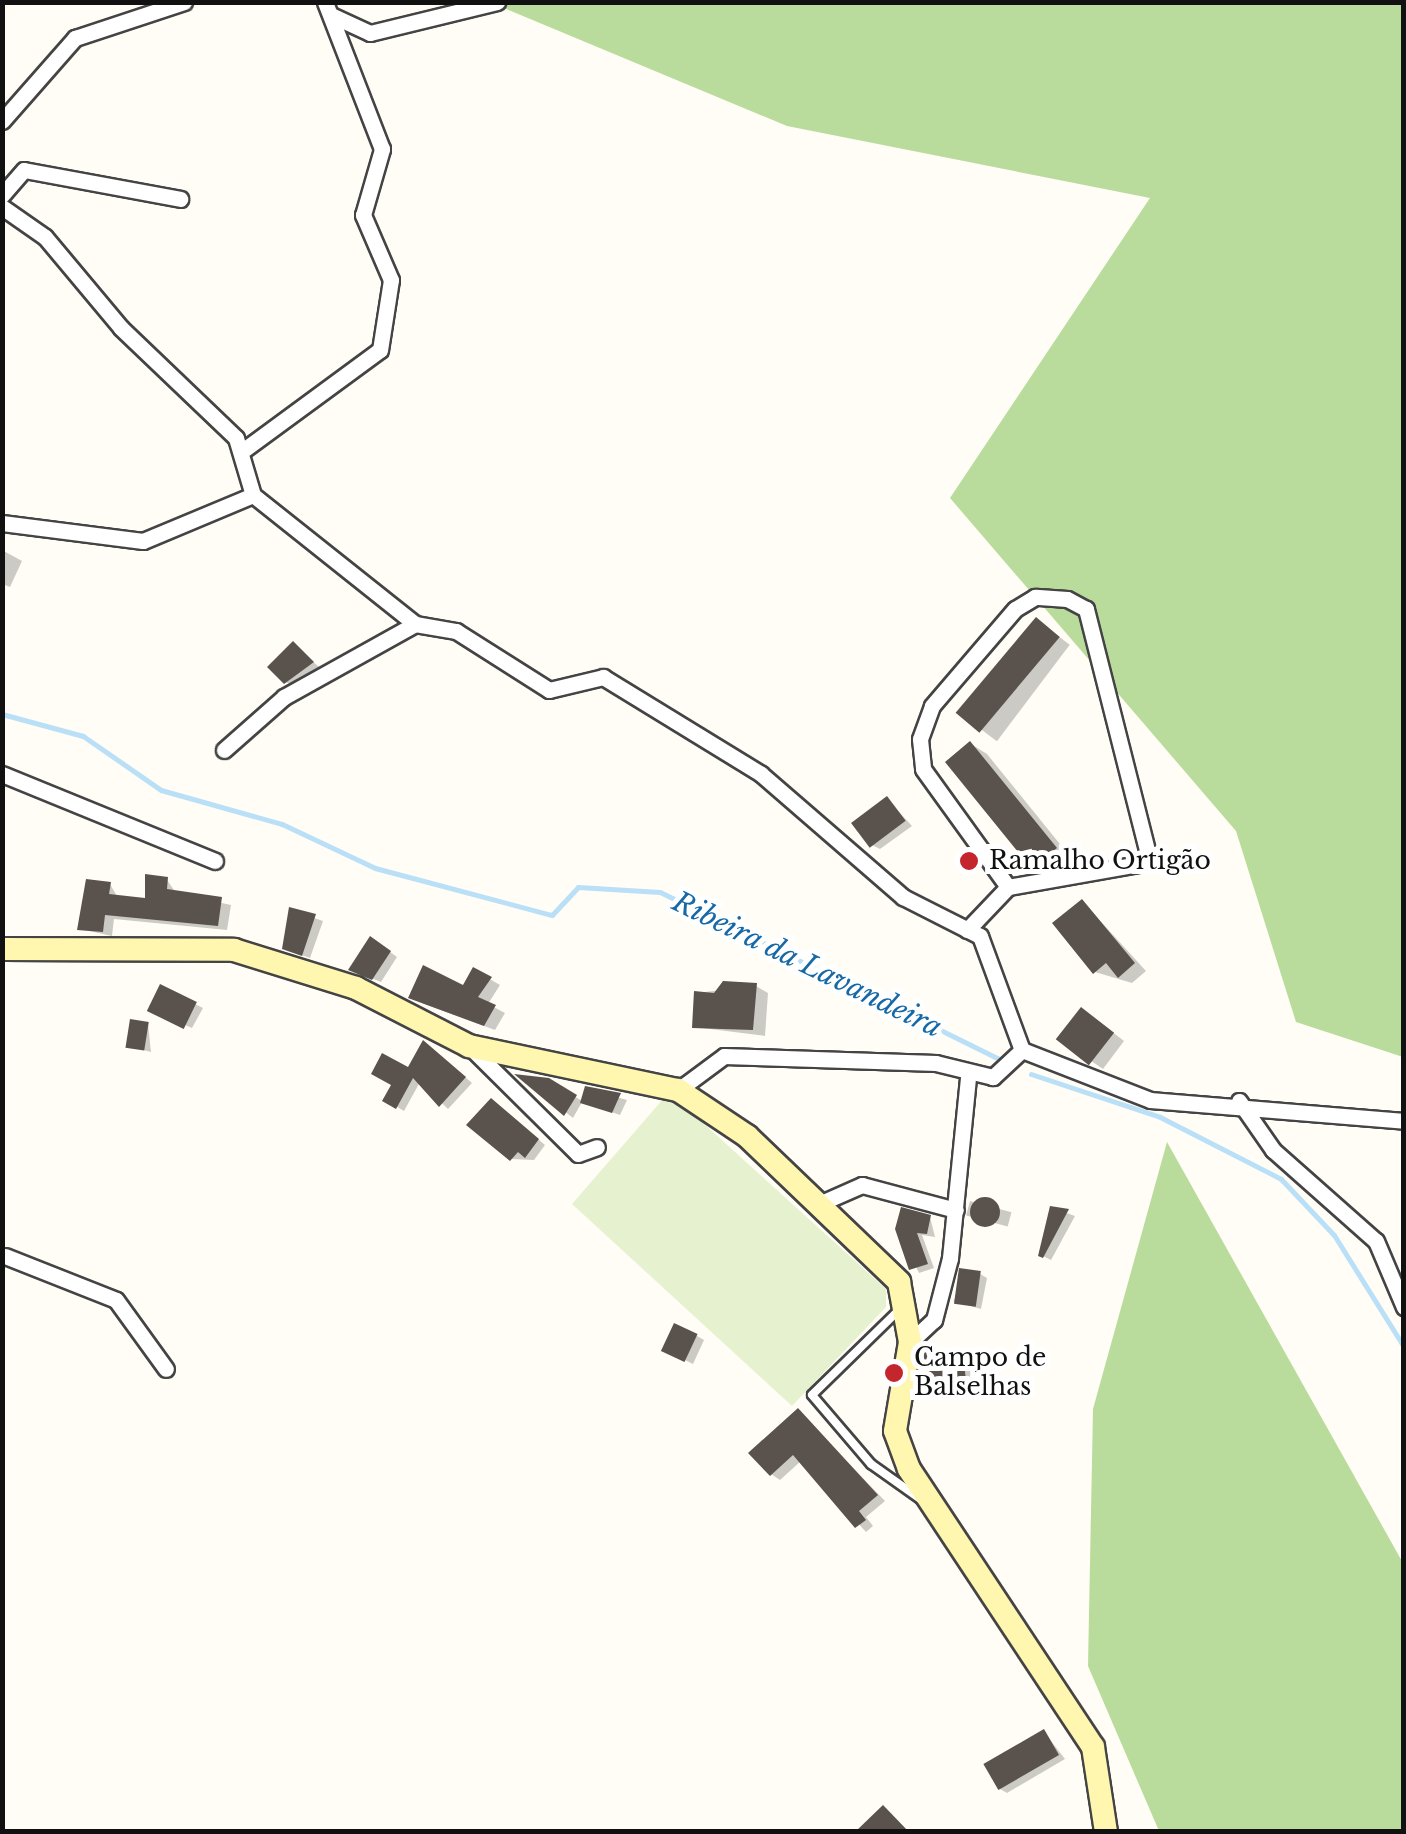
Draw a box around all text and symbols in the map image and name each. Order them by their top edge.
place label: Ramalho Ortigão [989,846,1211,876]
marker: Ramalho Ortigão [958,850,980,872]
water label: Ribeira da Lavandeira [666,885,948,1045]
place label: Campo de Balselhas [914,1344,1046,1403]
marker: Campo de Balselhas [883,1362,905,1384]

